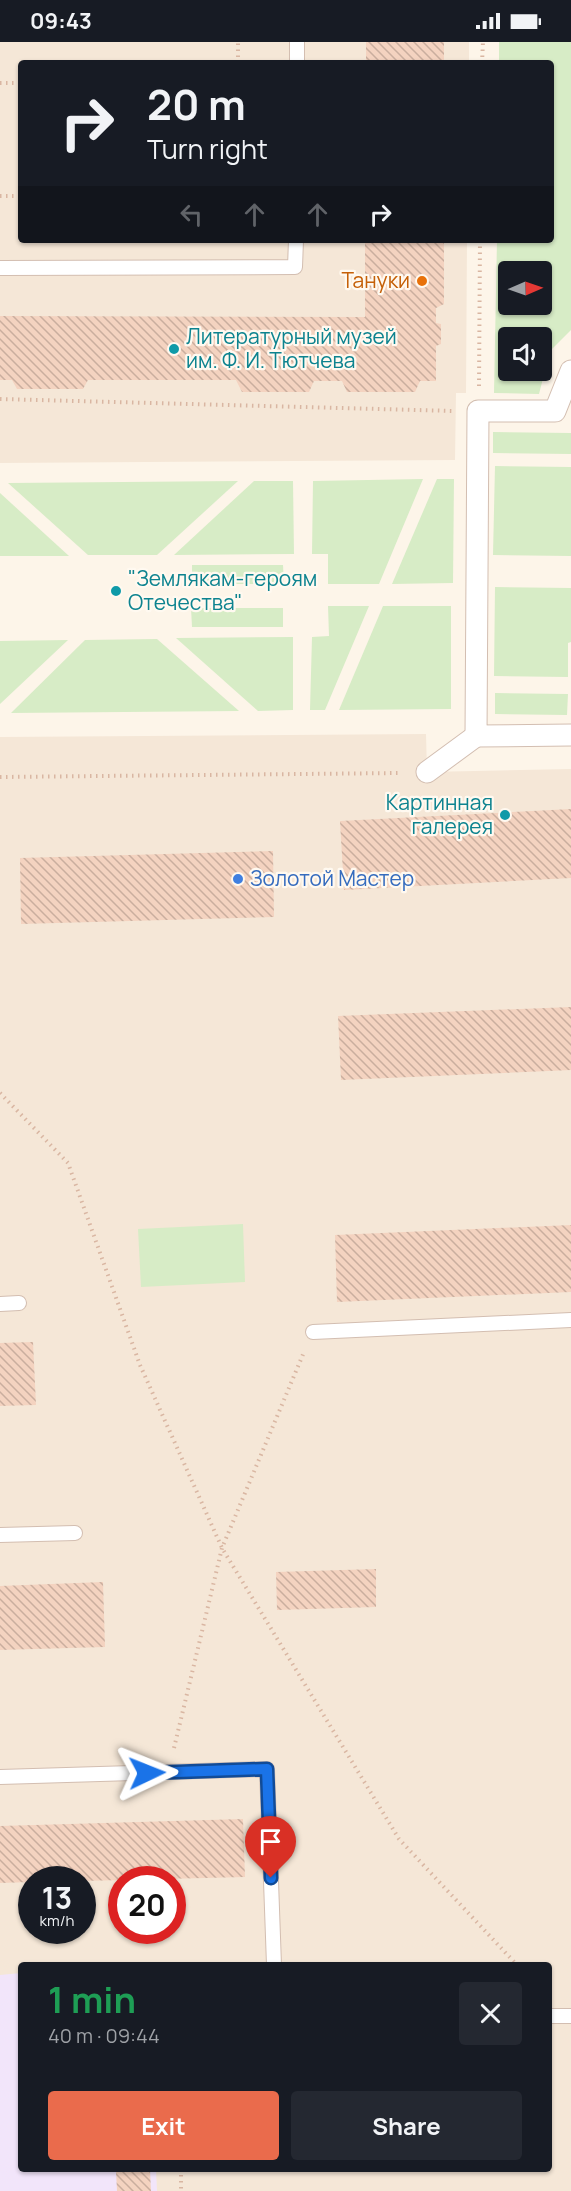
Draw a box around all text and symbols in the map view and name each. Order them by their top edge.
text: 09:43 [30,6,92,36]
text: 20 m [147,75,246,133]
icon: right [48,84,126,162]
text: Turn right [147,130,268,167]
icon: left [175,198,208,231]
icon: ahead [238,198,271,231]
icon: ahead [301,198,334,231]
icon: right [364,198,397,231]
north arrow [498,261,552,315]
map controls [498,261,552,381]
place label: Тануки [341,266,410,294]
marker: Тануки [415,274,429,288]
place label: Литературный музей им. Ф. И. Тютчева [186,322,397,374]
button: sound [498,327,552,381]
marker: Литературный музей им. Ф. И. Тютчева [167,342,181,356]
place label: "Землякам-героям Отечества" [128,564,317,616]
marker: "Землякам-героям Отечества" [109,584,123,598]
place label: Картинная галерея [386,788,493,840]
marker: Картинная галерея [498,808,512,822]
place label: Золотой Мастер [250,864,414,892]
marker: Золотой Мастер [231,872,245,886]
position arrow [115,1741,179,1805]
pin [245,1816,296,1878]
icon: arrive [254,1825,287,1858]
speed limit sign: 20 [108,1866,186,1944]
text: 13 [42,1877,72,1918]
text: km/h [40,1910,74,1931]
text: 1 min [48,1975,136,2024]
button: close [459,1982,522,2045]
text: 40 m · 09:44 [48,2022,160,2049]
button: Exit [48,2091,279,2160]
button: Share [291,2091,522,2160]

